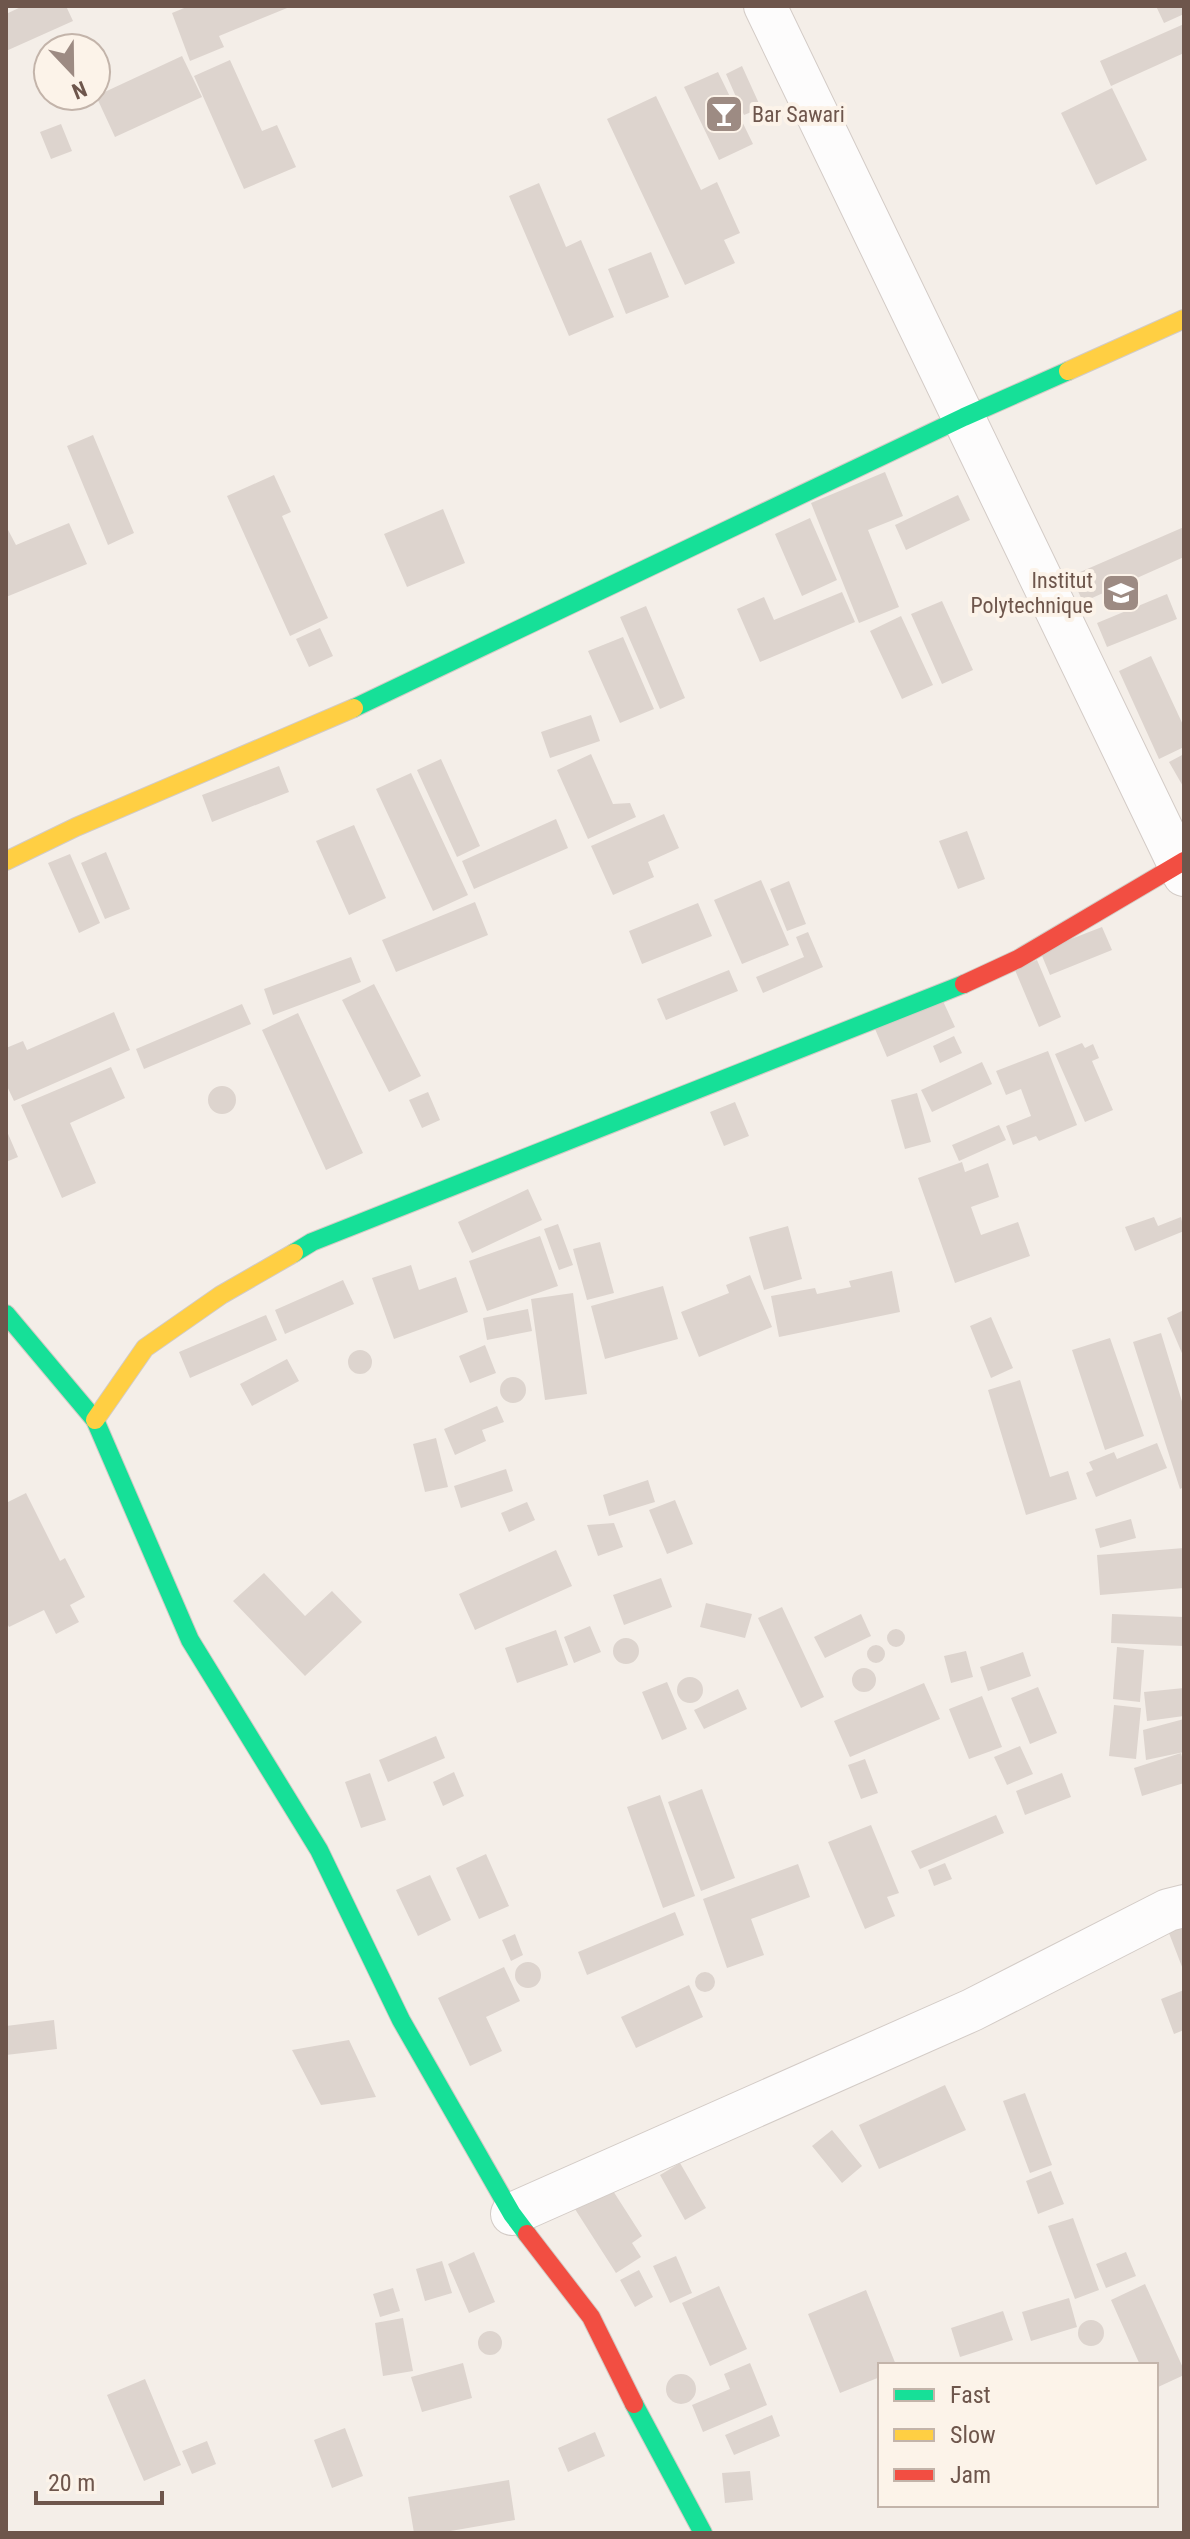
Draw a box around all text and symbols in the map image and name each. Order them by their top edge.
north arrow [32,32,112,112]
text: N [68,76,90,104]
bar icon: Bar Sawari [703,93,745,135]
place label: Bar Sawari [752,102,845,127]
place label: Institut Polytechnique [970,568,1093,618]
school or university icon: Institut Polytechnique [1100,572,1142,614]
legend [878,2363,1158,2507]
text: Fast [950,2381,991,2409]
text: Slow [950,2421,996,2449]
scale bar [36,2455,162,2505]
text: Jam [950,2461,991,2489]
text: 20 m [48,2469,95,2497]

